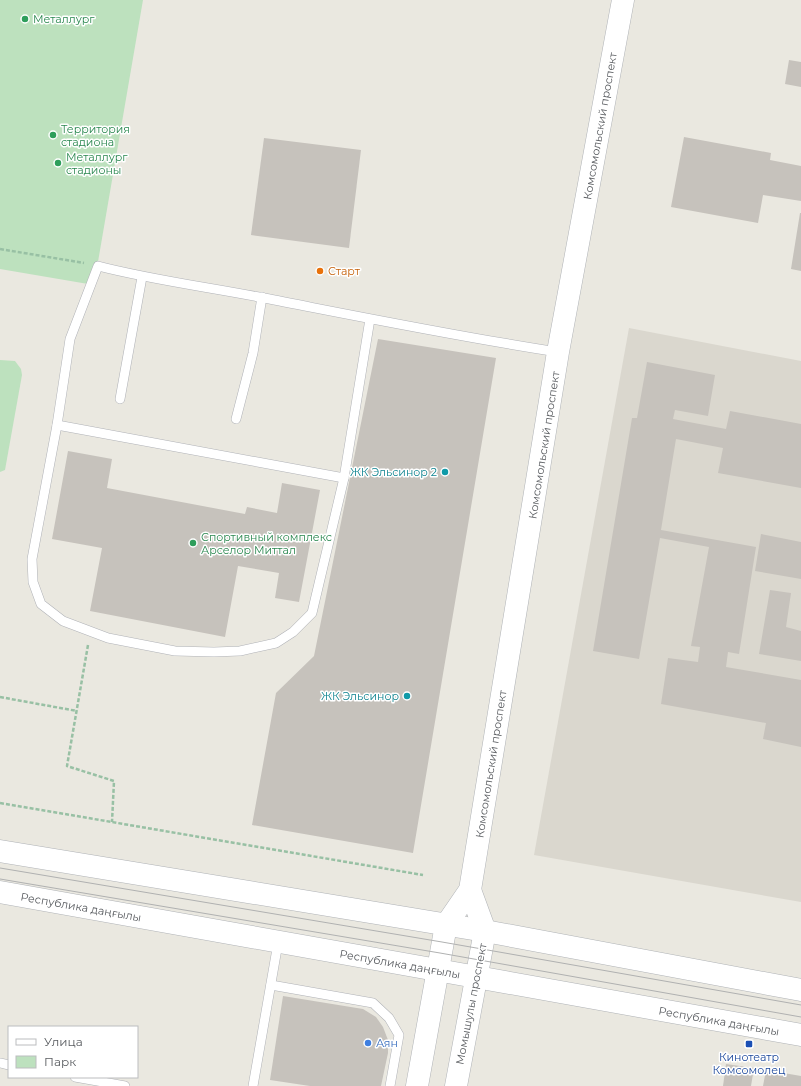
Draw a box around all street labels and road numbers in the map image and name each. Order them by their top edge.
street label: Комсомольский проспект [580,50,620,201]
street label: Комсомольский проспект [525,369,563,520]
street label: Комсомольский проспект [472,688,510,839]
street label: Республика даңғылы [20,889,142,925]
street label: Момышулы проспект [452,941,490,1066]
street label: Республика даңғылы [339,946,461,982]
street label: Республика даңғылы [658,1003,780,1039]

